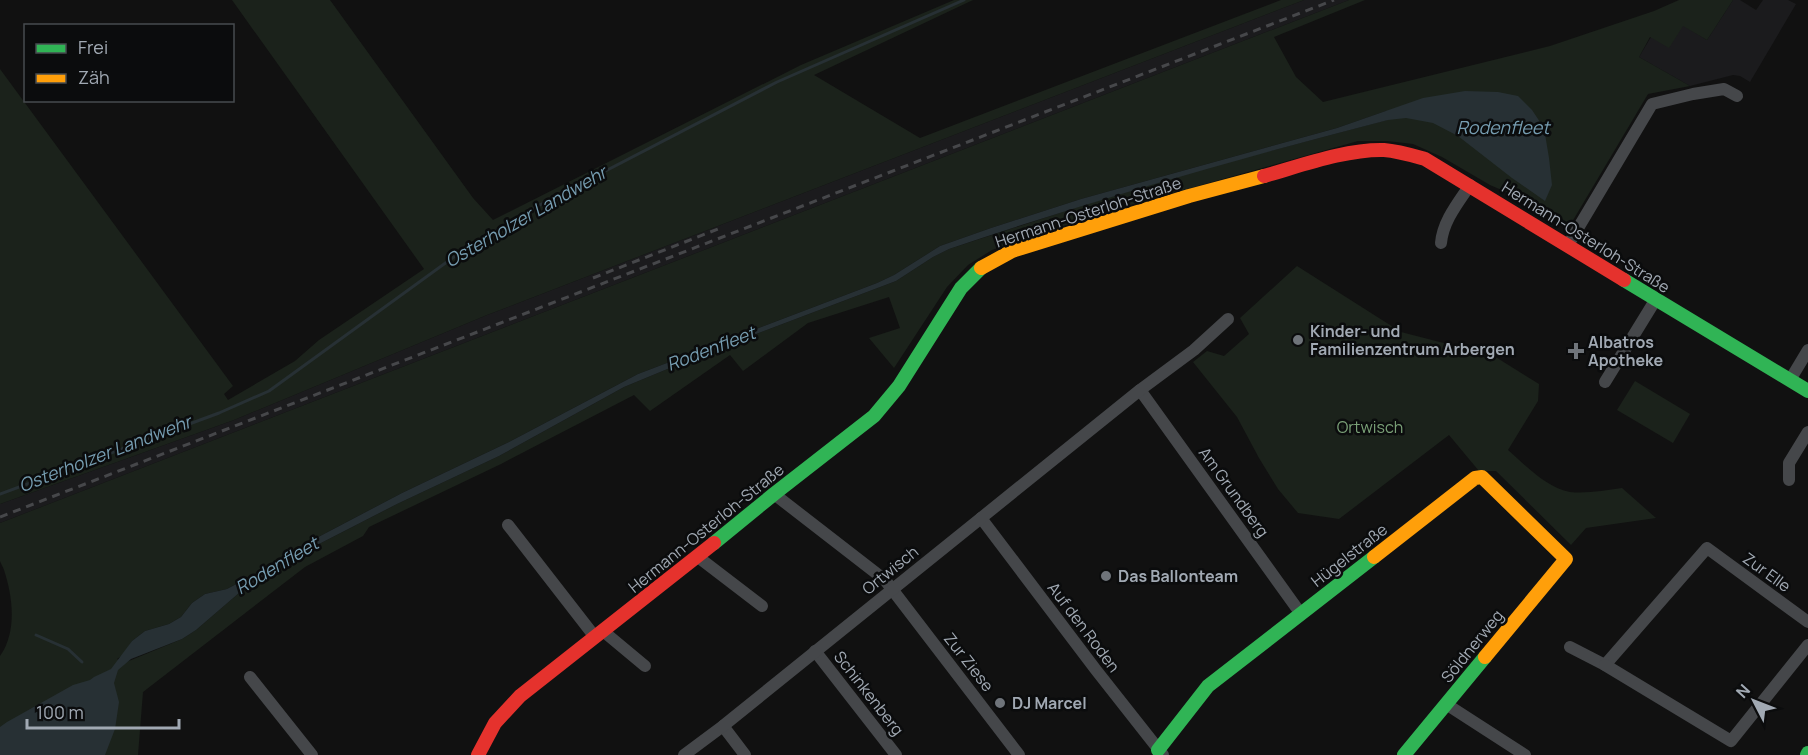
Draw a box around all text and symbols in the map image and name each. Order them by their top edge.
legend [24,24,234,102]
text: Frei [78,35,108,59]
text: Zäh [78,65,110,89]
water label: Rodenfleet [1456,115,1551,139]
water label: Osterholzer Landwehr [440,159,613,272]
street label: Hermann-Osterloh-Straße [992,172,1184,252]
street label: Hermann-Osterloh-Straße [1498,176,1674,298]
water label: Rodenfleet [663,320,760,376]
place label: Kinder- und Familienzentrum Arbergen [1310,320,1515,360]
place label: Albatros Apotheke [1588,331,1663,371]
marker: Kinder- und Familienzentrum Arbergen [1291,333,1305,347]
marker: Albatros Apotheke [1569,344,1583,358]
water label: Osterholzer Landwehr [15,408,197,497]
park label: Ortwisch [1337,416,1403,438]
street label: Am Grundberg [1194,443,1274,541]
street label: Hermann-Osterloh-Straße [624,458,788,598]
street label: Hügelstraße [1306,518,1392,592]
water label: Rodenfleet [230,530,324,599]
street label: Ortwisch [857,541,923,599]
street label: Zur Elle [1739,547,1795,597]
place label: Das Ballonteam [1118,565,1238,587]
marker: Das Ballonteam [1099,569,1113,583]
street label: Auf den Roden [1043,577,1125,677]
street label: Söldnerweg [1436,605,1508,687]
street label: Zur Ziese [939,628,999,696]
street label: Schinkenberg [829,646,909,740]
north arrow [1724,671,1784,731]
text: N [1731,679,1755,703]
scale bar [27,692,178,730]
place label: DJ Marcel [1012,692,1087,714]
marker: DJ Marcel [993,696,1007,710]
text: 100 m [36,700,84,724]

